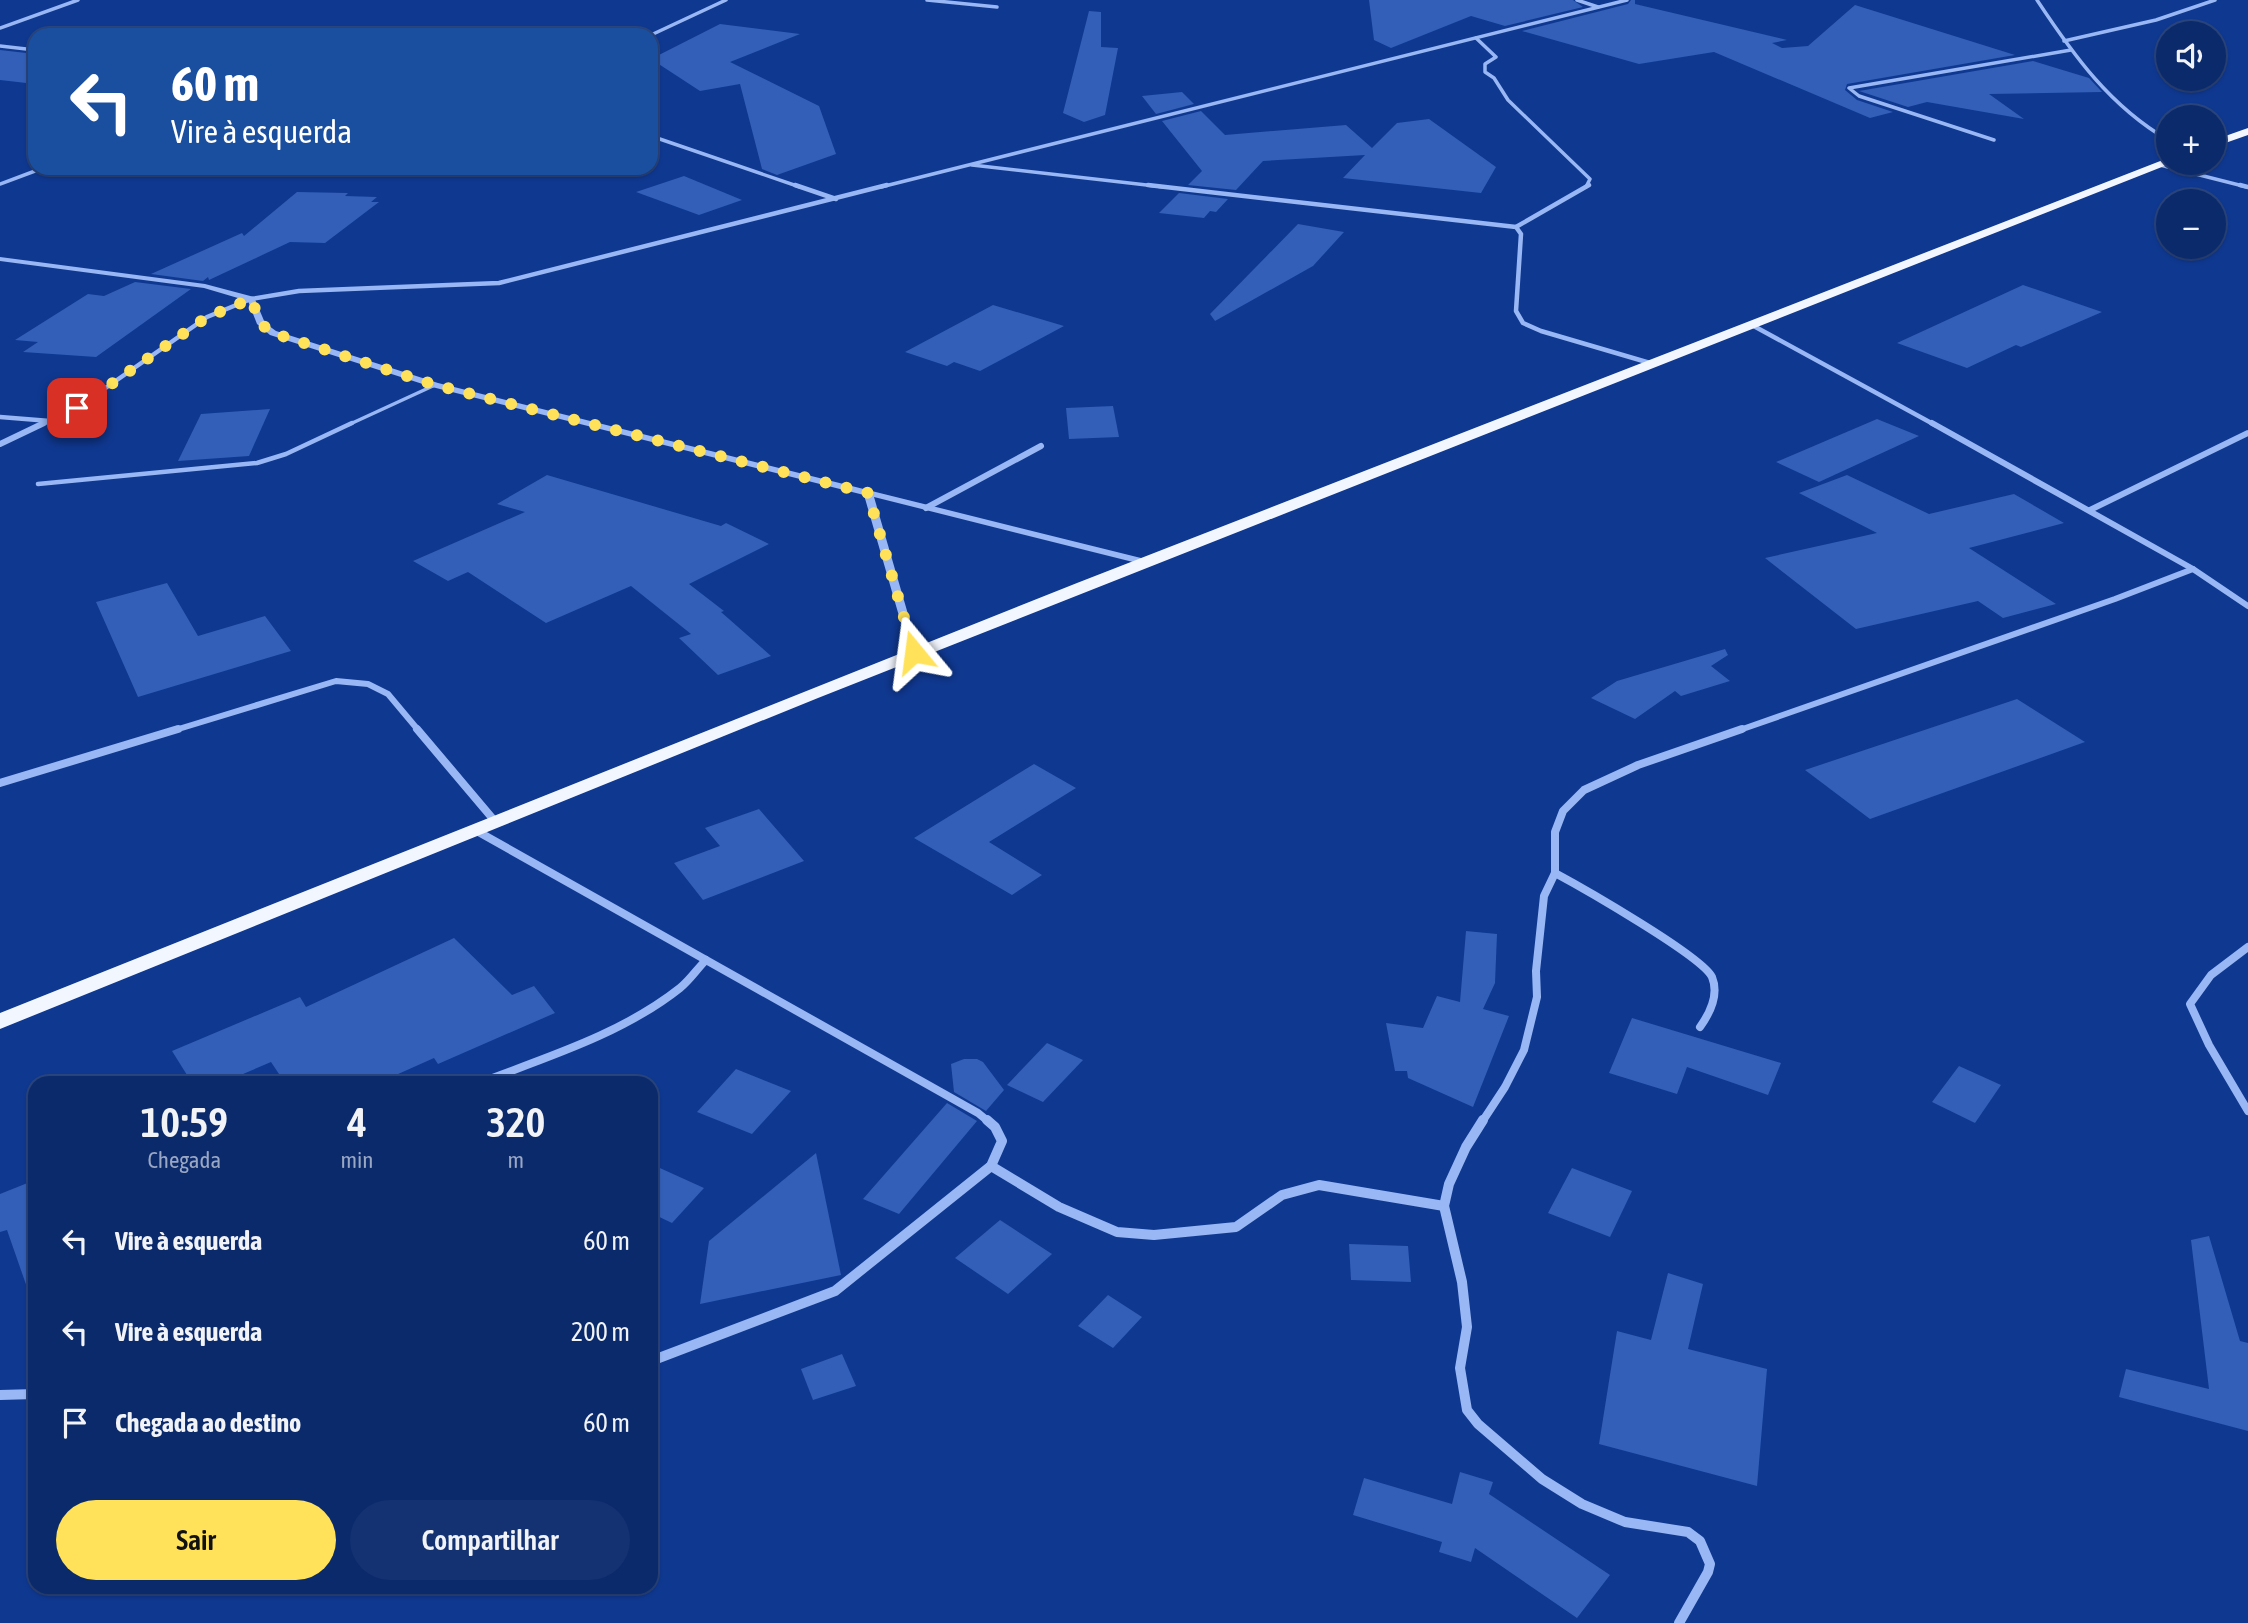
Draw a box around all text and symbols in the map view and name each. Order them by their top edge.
map controls [2156,21,2226,259]
button: sound [2156,21,2226,91]
text: 60 m [171,55,259,111]
icon: left [56,56,147,147]
button: + [2156,105,2226,175]
text: Vire à esquerda [171,113,352,150]
button: − [2156,189,2226,259]
pin [47,378,107,438]
icon: arrive [58,389,96,427]
position arrow [877,615,951,689]
text: 10:59 [141,1098,228,1146]
text: 4 [347,1098,367,1146]
text: 320 [486,1098,545,1146]
text: Chegada [147,1147,221,1173]
text: min [341,1147,374,1173]
text: m [507,1147,524,1173]
icon: left [56,1222,94,1260]
text: Vire à esquerda [115,1226,262,1256]
text: 60 m [583,1226,630,1256]
icon: left [56,1313,94,1351]
text: Vire à esquerda [115,1317,262,1347]
text: 200 m [571,1317,630,1347]
icon: arrive [56,1404,94,1442]
text: Chegada ao destino [115,1408,301,1438]
text: 60 m [583,1408,630,1438]
button: Sair [56,1500,336,1580]
button: Compartilhar [350,1500,630,1580]

